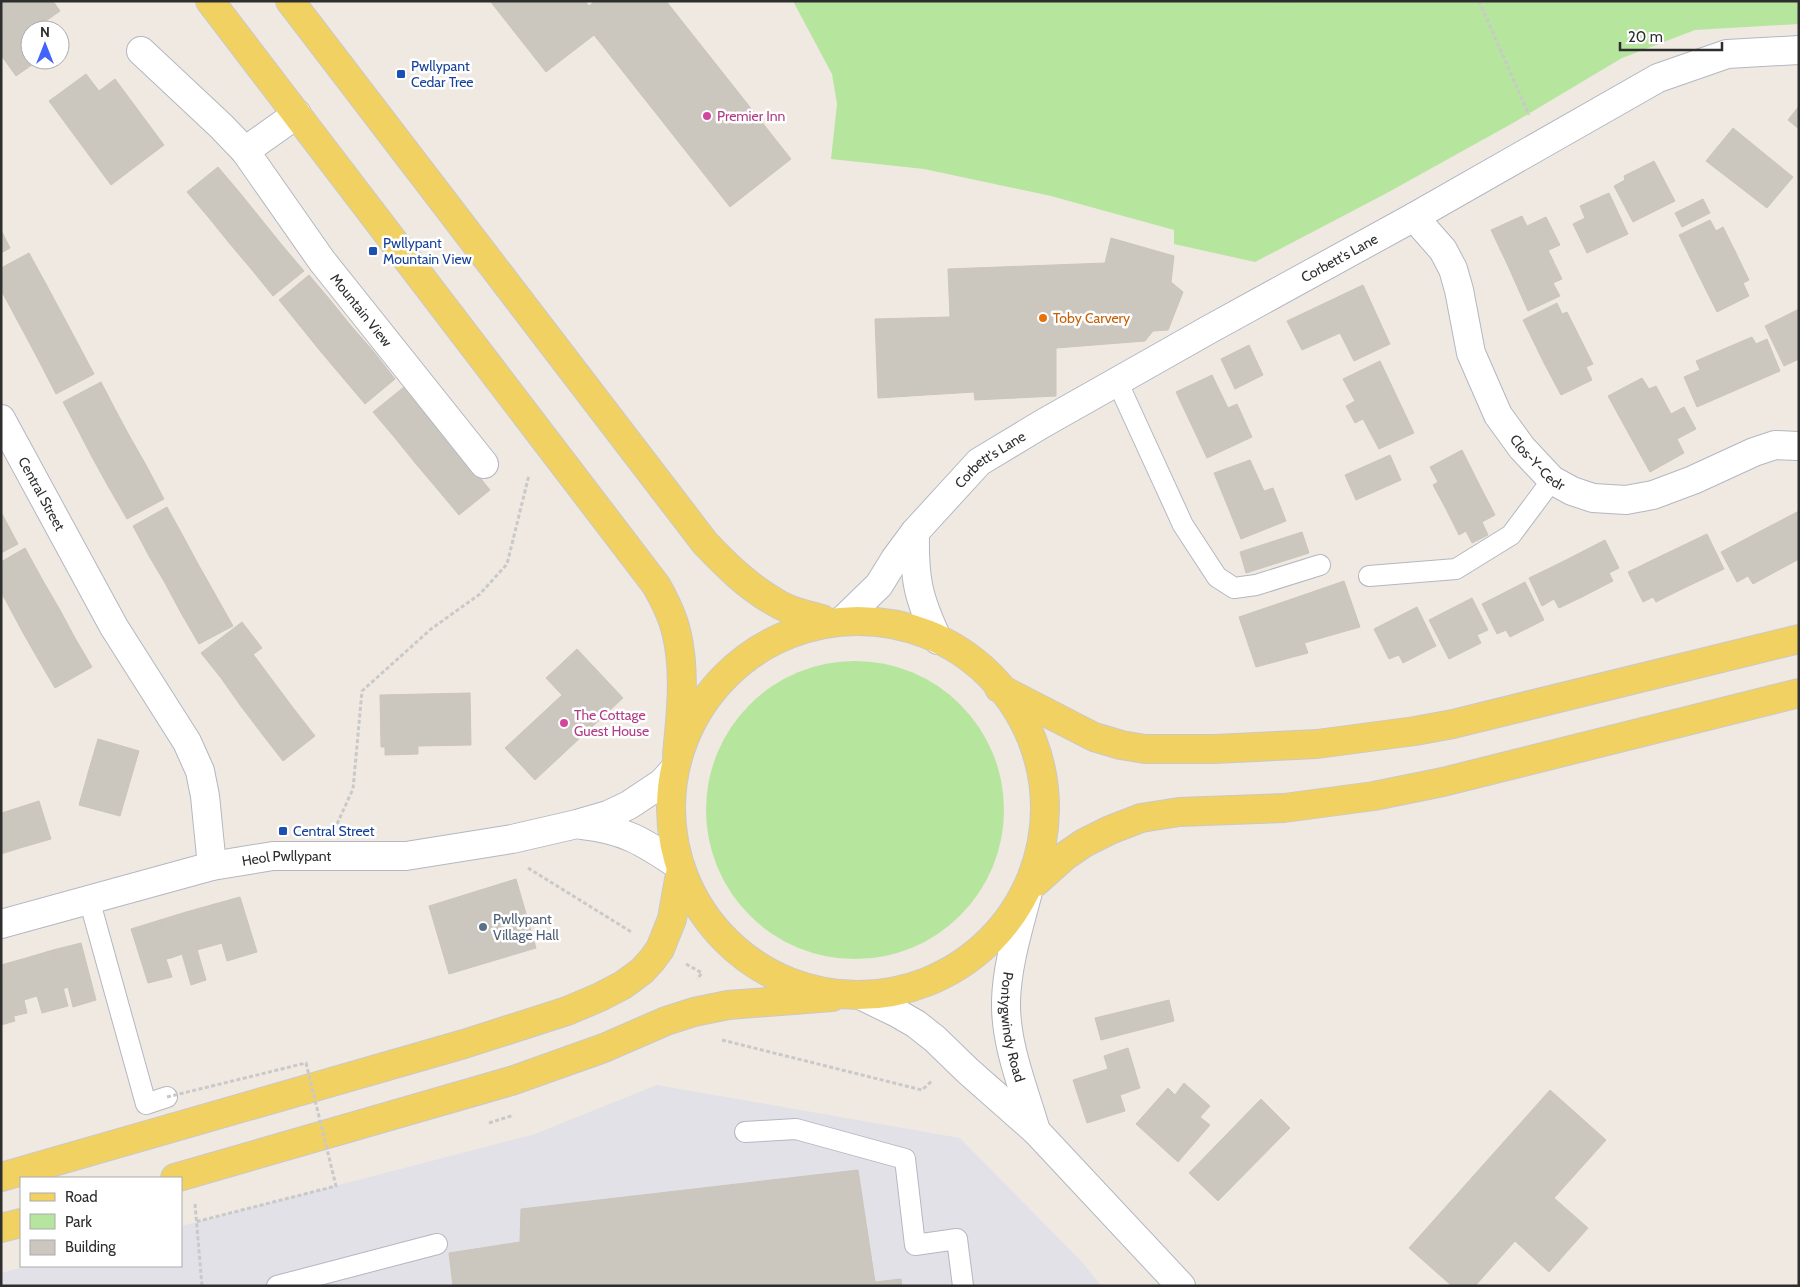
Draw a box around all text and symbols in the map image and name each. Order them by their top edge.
north arrow [20,20,70,70]
scale bar [1620,20,1722,52]
text: N [40,23,50,41]
text: 20 m [1628,28,1663,46]
place label: Pwllypant Cedar Tree [411,57,473,91]
marker: Pwllypant Cedar Tree [395,68,407,80]
place label: Premier Inn [717,107,786,125]
marker: Premier Inn [701,110,713,122]
street label: Corbett's Lane [1298,230,1381,286]
place label: Pwllypant Mountain View [383,234,472,268]
marker: Pwllypant Mountain View [367,245,379,257]
street label: Mountain View [327,270,396,350]
place label: Toby Carvery [1053,309,1130,327]
marker: Toby Carvery [1037,312,1049,324]
street label: Corbett's Lane [951,427,1029,492]
street label: Clos-Y-Cedr [1506,431,1569,495]
street label: Central Street [14,454,69,534]
place label: The Cottage Guest House [574,706,649,740]
marker: The Cottage Guest House [558,717,570,729]
place label: Central Street [293,822,375,840]
marker: Central Street [277,825,289,837]
street label: Heol Pwllypant [240,847,332,870]
place label: Pwllypant Village Hall [493,910,560,944]
marker: Pwllypant Village Hall [477,921,489,933]
street label: Pontygwindy Road [997,971,1029,1084]
legend [20,1177,182,1267]
text: Road [65,1188,98,1206]
text: Park [65,1213,92,1231]
text: Building [65,1238,116,1256]

